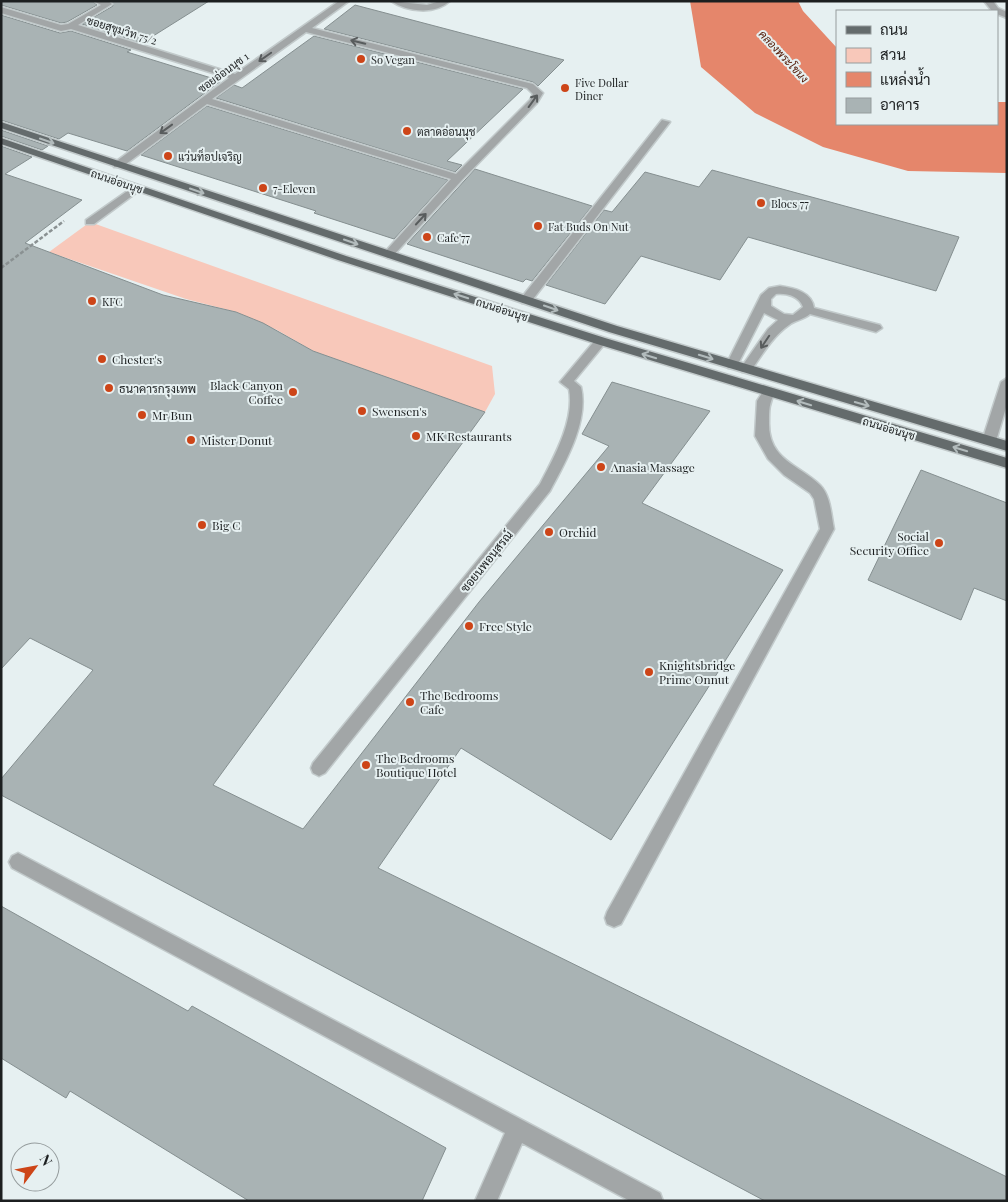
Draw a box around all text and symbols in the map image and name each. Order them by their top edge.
legend [836,10,998,125]
street label: ซอยสุขุมวิท 75/2 [84,12,159,50]
text: ถนน [880,19,908,39]
water label: คลองพระโขนง [756,27,812,85]
one-way arrow [351,37,367,46]
text: สวน [880,44,906,64]
street label: ซอยอ่อนนุช 1 [194,48,253,97]
one-way arrow [258,52,272,62]
place label: So Vegan [371,52,415,67]
marker: So Vegan [355,53,367,65]
text: แหล่งน้ำ [880,67,931,89]
place label: Five Dollar Diner [575,75,629,103]
marker: Five Dollar Diner [559,82,571,94]
text: อาคาร [880,94,920,114]
one-way arrow [527,95,538,108]
one-way arrow [159,124,173,134]
place label: ตลาดอ่อนนุช [417,124,476,141]
marker: ตลาดอ่อนนุช [401,125,413,137]
one-way arrow [39,136,55,146]
place label: แว่นท็อปเจริญ [178,148,242,164]
marker: แว่นท็อปเจริญ [162,150,174,162]
street label: ถนนอ่อนนุช [88,165,145,199]
place label: 7-Eleven [273,181,316,196]
marker: 7-Eleven [257,182,269,194]
one-way arrow [189,187,204,196]
place label: Blocs 77 [771,196,809,211]
marker: Blocs 77 [755,197,767,209]
one-way arrow [415,212,427,225]
place label: Fat Buds On Nut [548,219,629,234]
marker: Fat Buds On Nut [532,220,544,232]
place label: Cafe'77 [437,230,471,245]
marker: Cafe'77 [421,231,433,243]
one-way arrow [343,238,359,248]
one-way arrow [453,291,469,300]
place label: KFC [102,294,123,309]
street label: ถนนอ่อนนุช [473,294,530,326]
marker: KFC [86,295,98,307]
one-way arrow [543,304,558,313]
one-way arrow [760,334,770,348]
place label: Chester's [112,351,162,367]
one-way arrow [641,351,657,360]
marker: Chester's [96,353,108,365]
one-way arrow [698,353,714,363]
place label: Black Canyon Coffee [210,377,283,407]
place label: ธนาคารกรุงเทพ [119,380,196,398]
marker: ธนาคารกรุงเทพ [103,382,115,394]
marker: Black Canyon Coffee [287,386,299,398]
one-way arrow [797,398,813,408]
one-way arrow [853,400,869,409]
place label: Swensen's [372,403,427,419]
marker: Swensen's [356,405,368,417]
place label: Mr Bun [152,407,192,423]
marker: Mr Bun [136,409,148,421]
street label: ถนนอ่อนนุช [860,413,917,445]
place label: MK Restaurants [426,428,512,444]
marker: MK Restaurants [410,430,422,442]
place label: Mister Donut [201,432,273,448]
marker: Mister Donut [185,434,197,446]
one-way arrow [952,444,968,454]
place label: Anasia Massage [610,459,695,475]
marker: Anasia Massage [595,461,607,473]
place label: Big C [212,517,241,533]
marker: Big C [196,519,208,531]
place label: Orchid [559,524,596,540]
marker: Orchid [543,526,555,538]
street label: ซอยนพอนุสรณ์ [456,527,517,596]
place label: Social Security Office [850,528,930,558]
marker: Social Security Office [933,537,945,549]
place label: Free Style [479,618,532,634]
marker: Free Style [463,620,475,632]
place label: Knightsbridge Prime Onnut [659,657,735,687]
marker: Knightsbridge Prime Onnut [643,666,655,678]
place label: The Bedrooms Cafe [420,687,498,717]
marker: The Bedrooms Cafe [404,696,416,708]
place label: The Bedrooms Boutique Hotel [376,750,457,780]
marker: The Bedrooms Boutique Hotel [360,759,372,771]
north arrow [10,1142,60,1192]
text: N [36,1151,57,1169]

